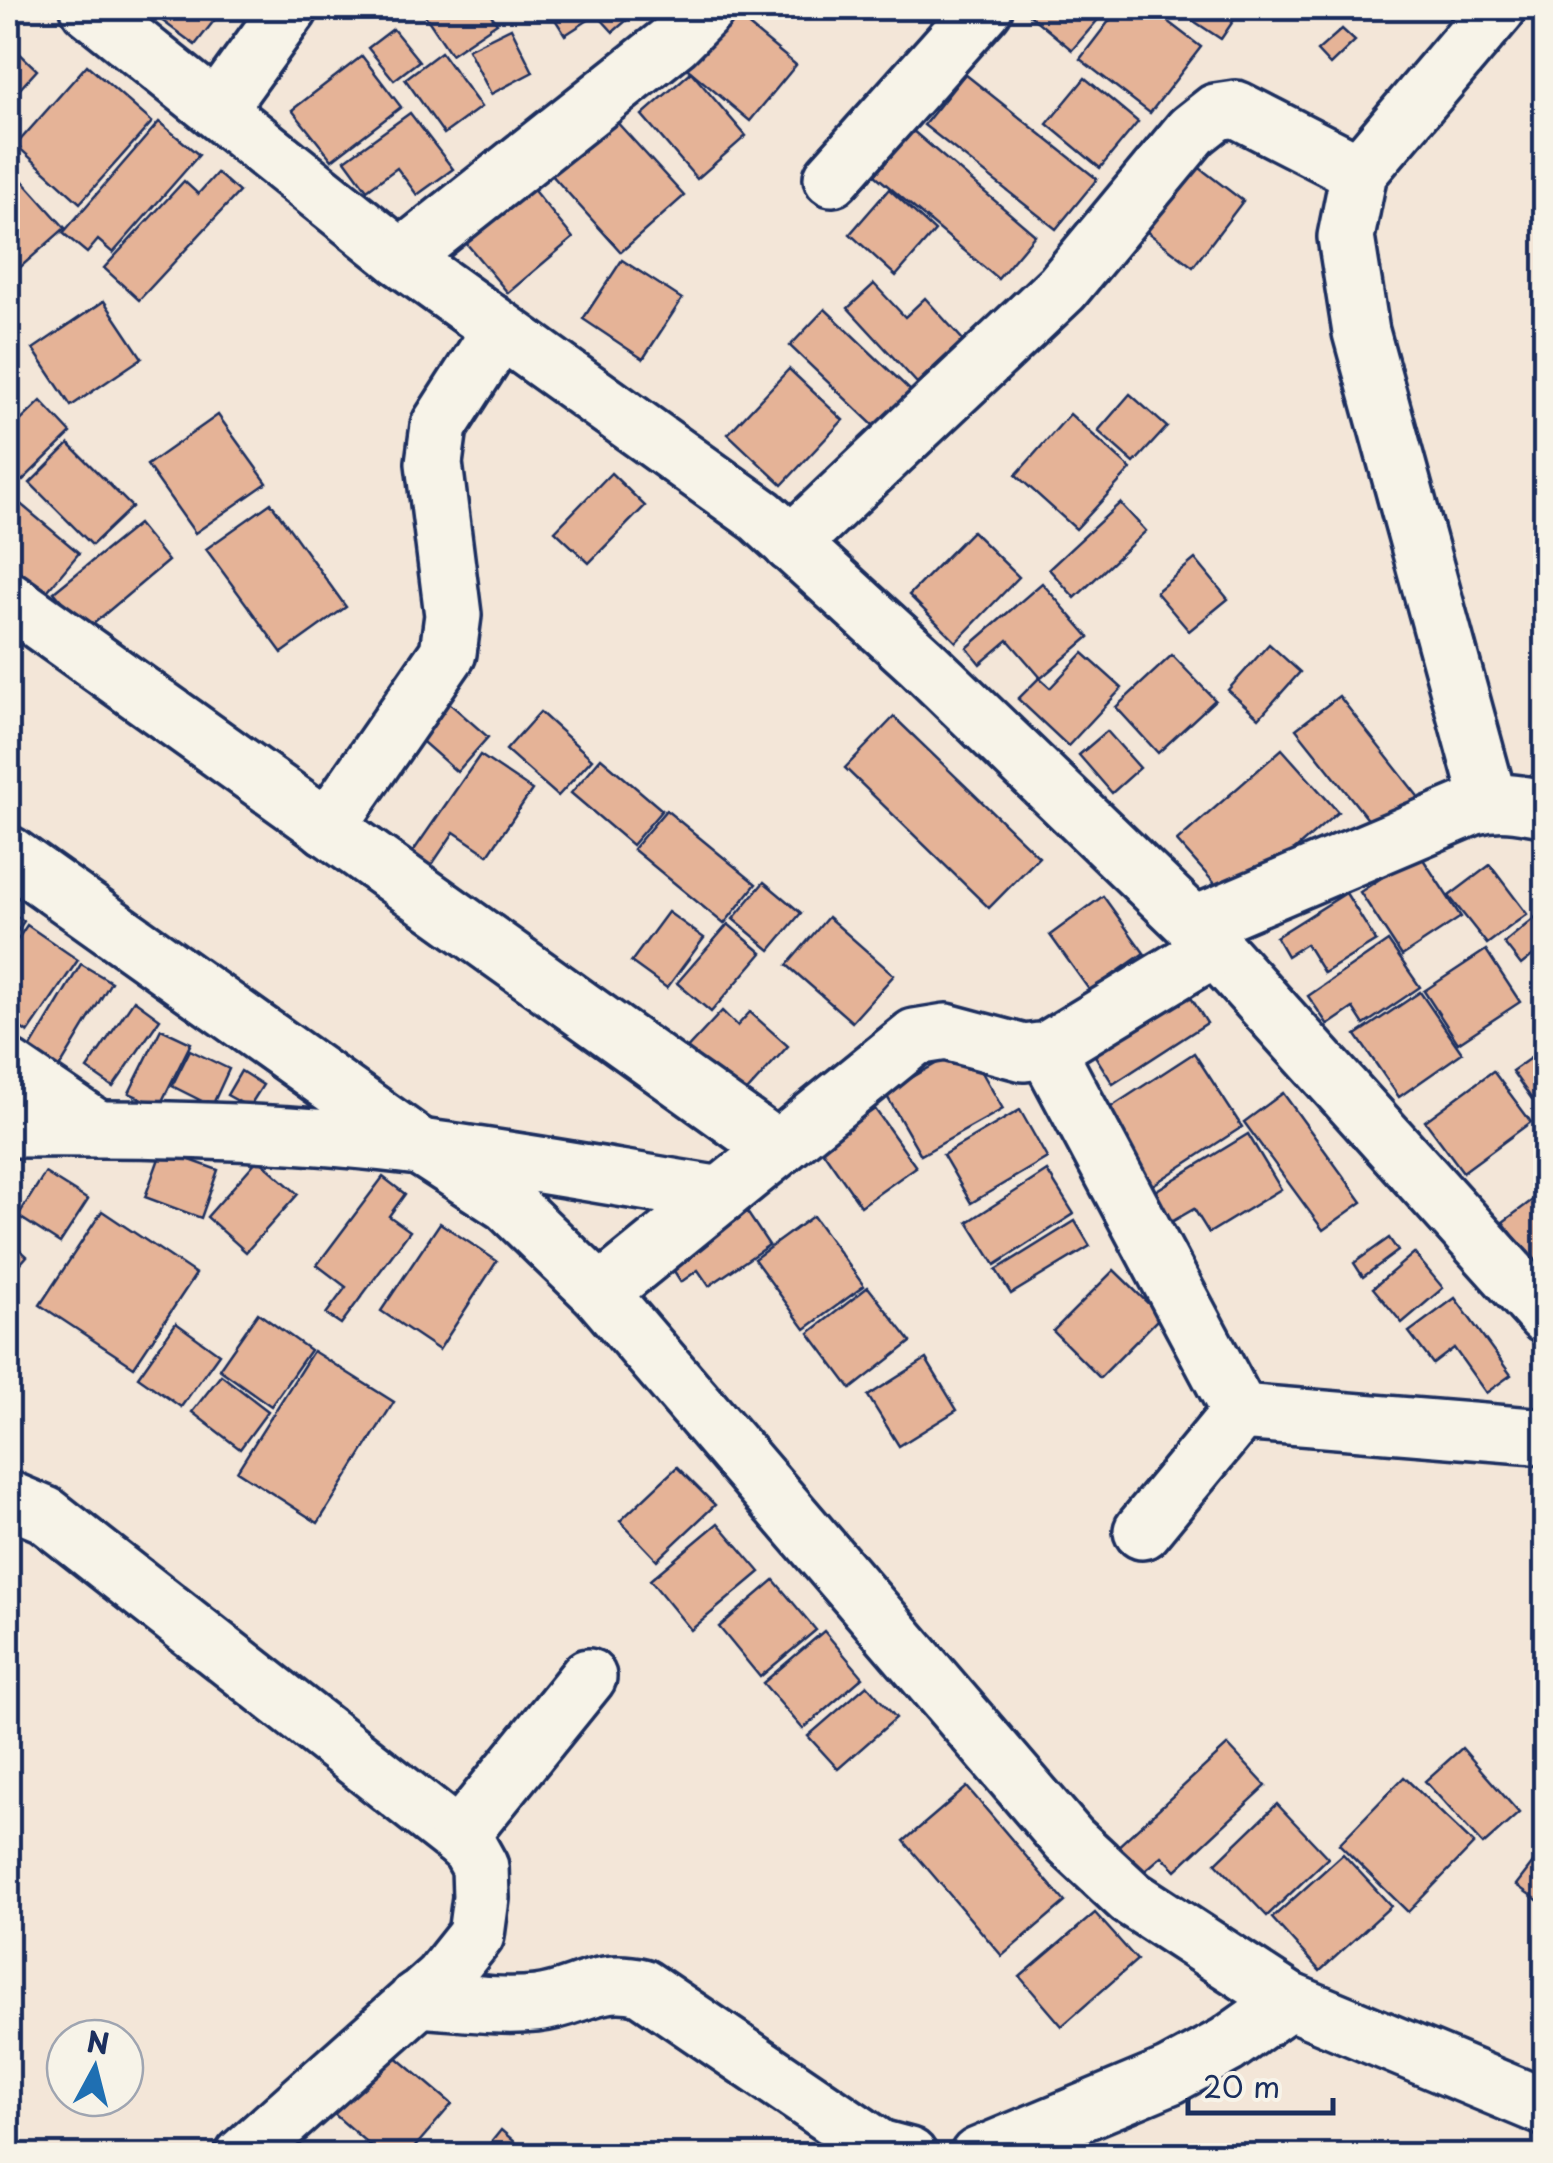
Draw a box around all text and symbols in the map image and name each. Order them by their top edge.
north arrow [45,2018,145,2118]
text: N [85,2019,112,2064]
scale bar [1188,2053,1333,2115]
text: 20 m [1203,2063,1280,2108]

